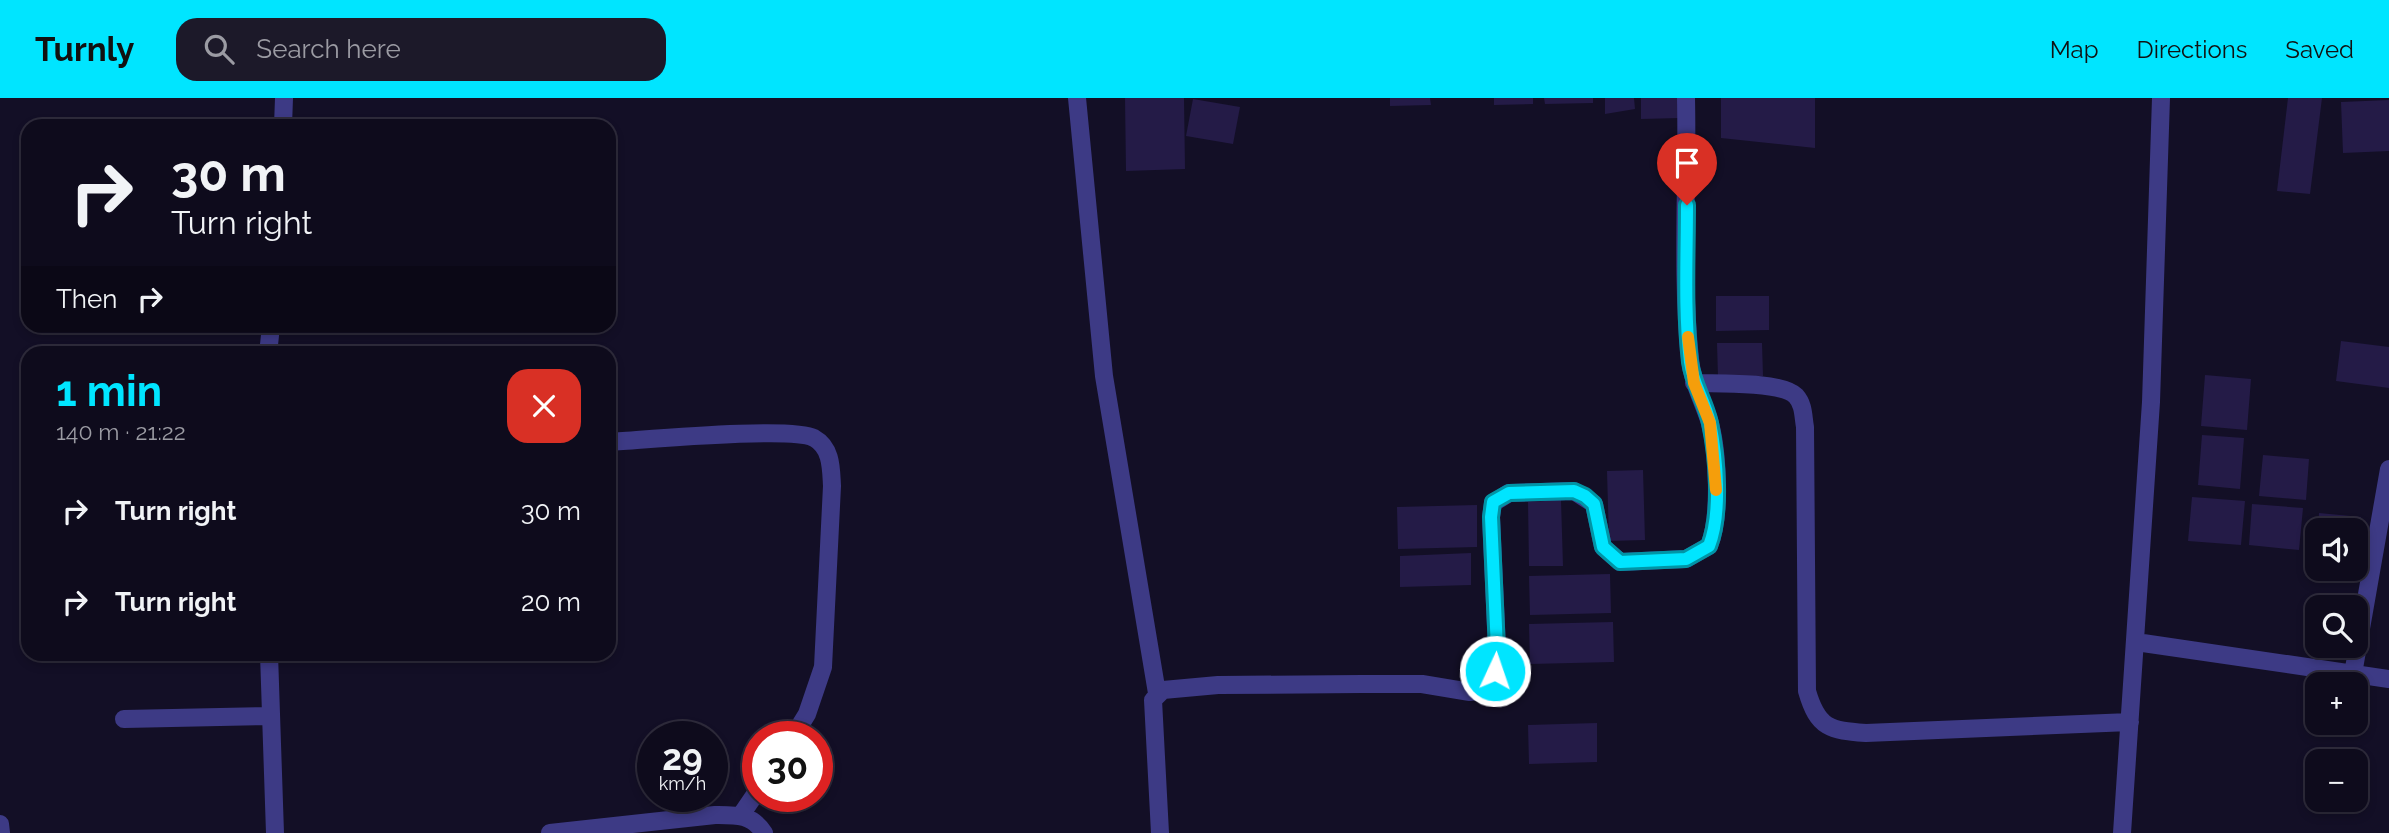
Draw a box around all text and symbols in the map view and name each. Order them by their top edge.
search box [176,18,666,81]
text: Turnly [35,30,134,69]
icon: search [200,30,238,68]
text: Search here [256,34,401,64]
text: Map [2050,35,2099,64]
text: Directions [2137,35,2247,64]
text: Saved [2285,35,2354,64]
pin [1657,133,1717,205]
icon: arrive [1668,144,1706,182]
text: 30 m [171,145,286,202]
icon: right [56,147,147,238]
text: Turn right [171,204,312,241]
icon: right [131,280,169,318]
text: Then [56,284,117,314]
text: 1 min [56,367,162,416]
button: close [507,369,581,443]
text: 140 m · 21:22 [56,418,186,445]
icon: right [56,492,94,530]
text: Turn right [115,496,236,526]
text: 30 m [521,496,581,526]
map controls [2305,518,2368,812]
button: sound [2305,518,2368,581]
icon: right [56,583,94,621]
text: Turn right [115,587,236,617]
text: 20 m [521,587,581,617]
button: search [2305,595,2368,658]
position arrow [1458,634,1532,708]
button: + [2305,672,2368,735]
speed limit sign: 30 [742,721,833,812]
text: 29 [662,737,703,778]
button: − [2305,749,2368,812]
text: km/h [659,773,706,794]

